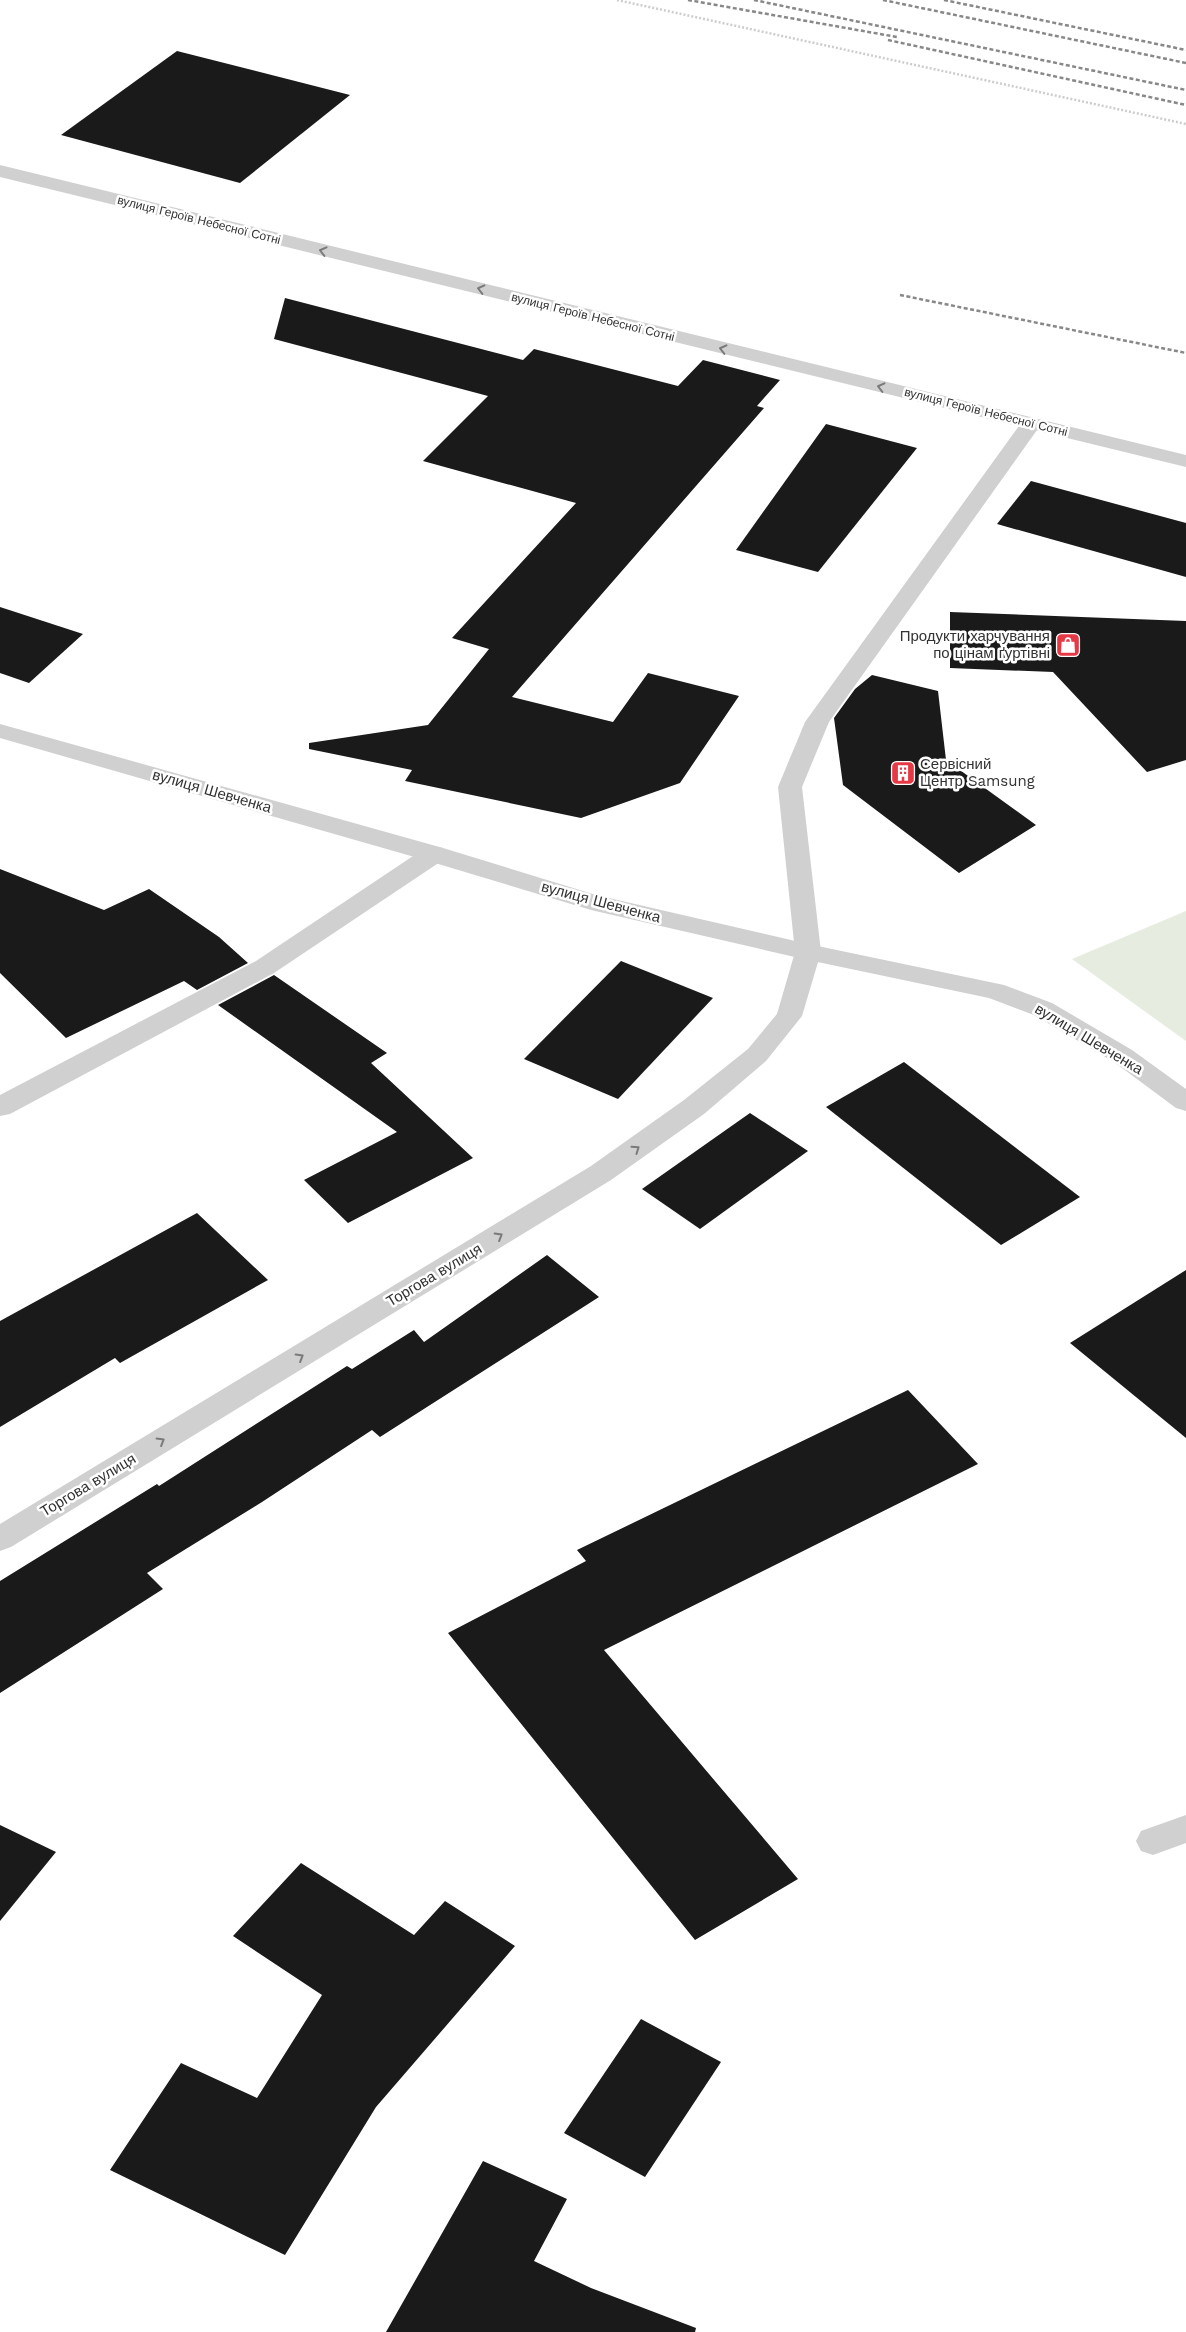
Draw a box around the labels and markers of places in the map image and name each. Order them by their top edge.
place label: Продукти харчування по цінам ґуртівні [900,627,1050,662]
shop icon: Продукти харчування по цінам ґуртівні [1055,632,1081,658]
place label: Сервісний Центр Samsung [920,755,1035,790]
building icon: Сервісний Центр Samsung [890,760,916,786]

